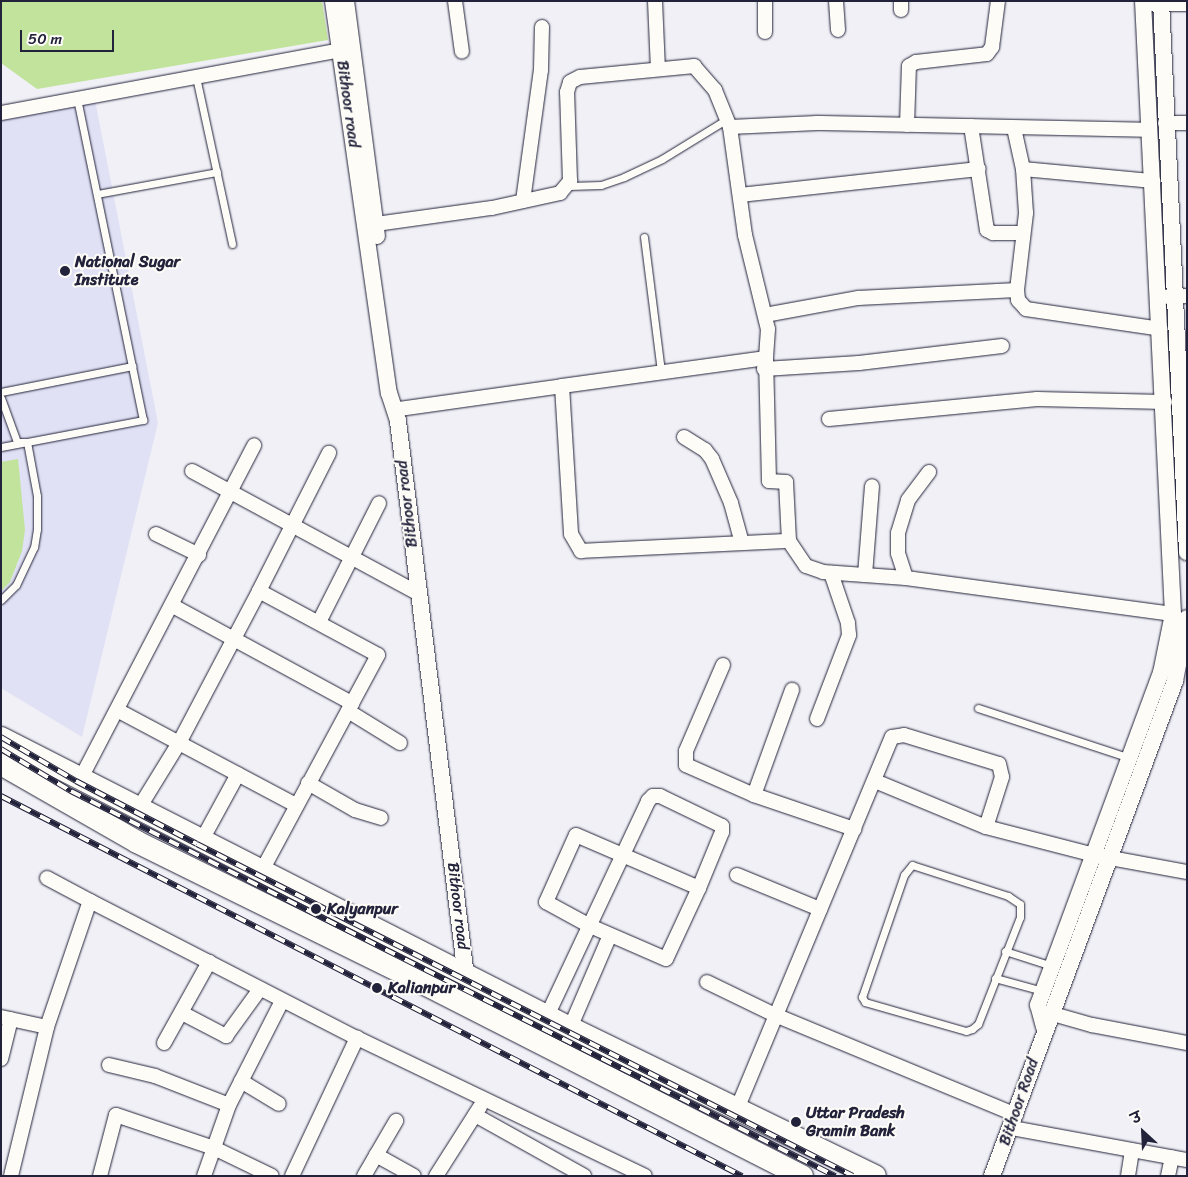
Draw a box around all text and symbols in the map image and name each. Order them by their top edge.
scale bar [22,20,116,52]
text: 50 m [28,26,62,52]
street label: Bithoor road [332,59,364,149]
place label: National Sugar Institute [75,252,180,290]
marker: National Sugar Institute [59,265,71,277]
street label: Bithoor road [392,459,422,549]
street label: Bithoor road [443,861,473,951]
place label: Kalyanpur [327,899,398,919]
marker: Kalyanpur [309,902,323,916]
place label: Kalianpur [388,978,455,998]
marker: Kalianpur [370,981,384,995]
street label: Bithoor Road [995,1056,1043,1148]
place label: Uttar Pradesh Gramin Bank [806,1103,904,1141]
text: उ [1127,1105,1146,1131]
north arrow [1118,1107,1168,1157]
marker: Uttar Pradesh Gramin Bank [790,1116,802,1128]

